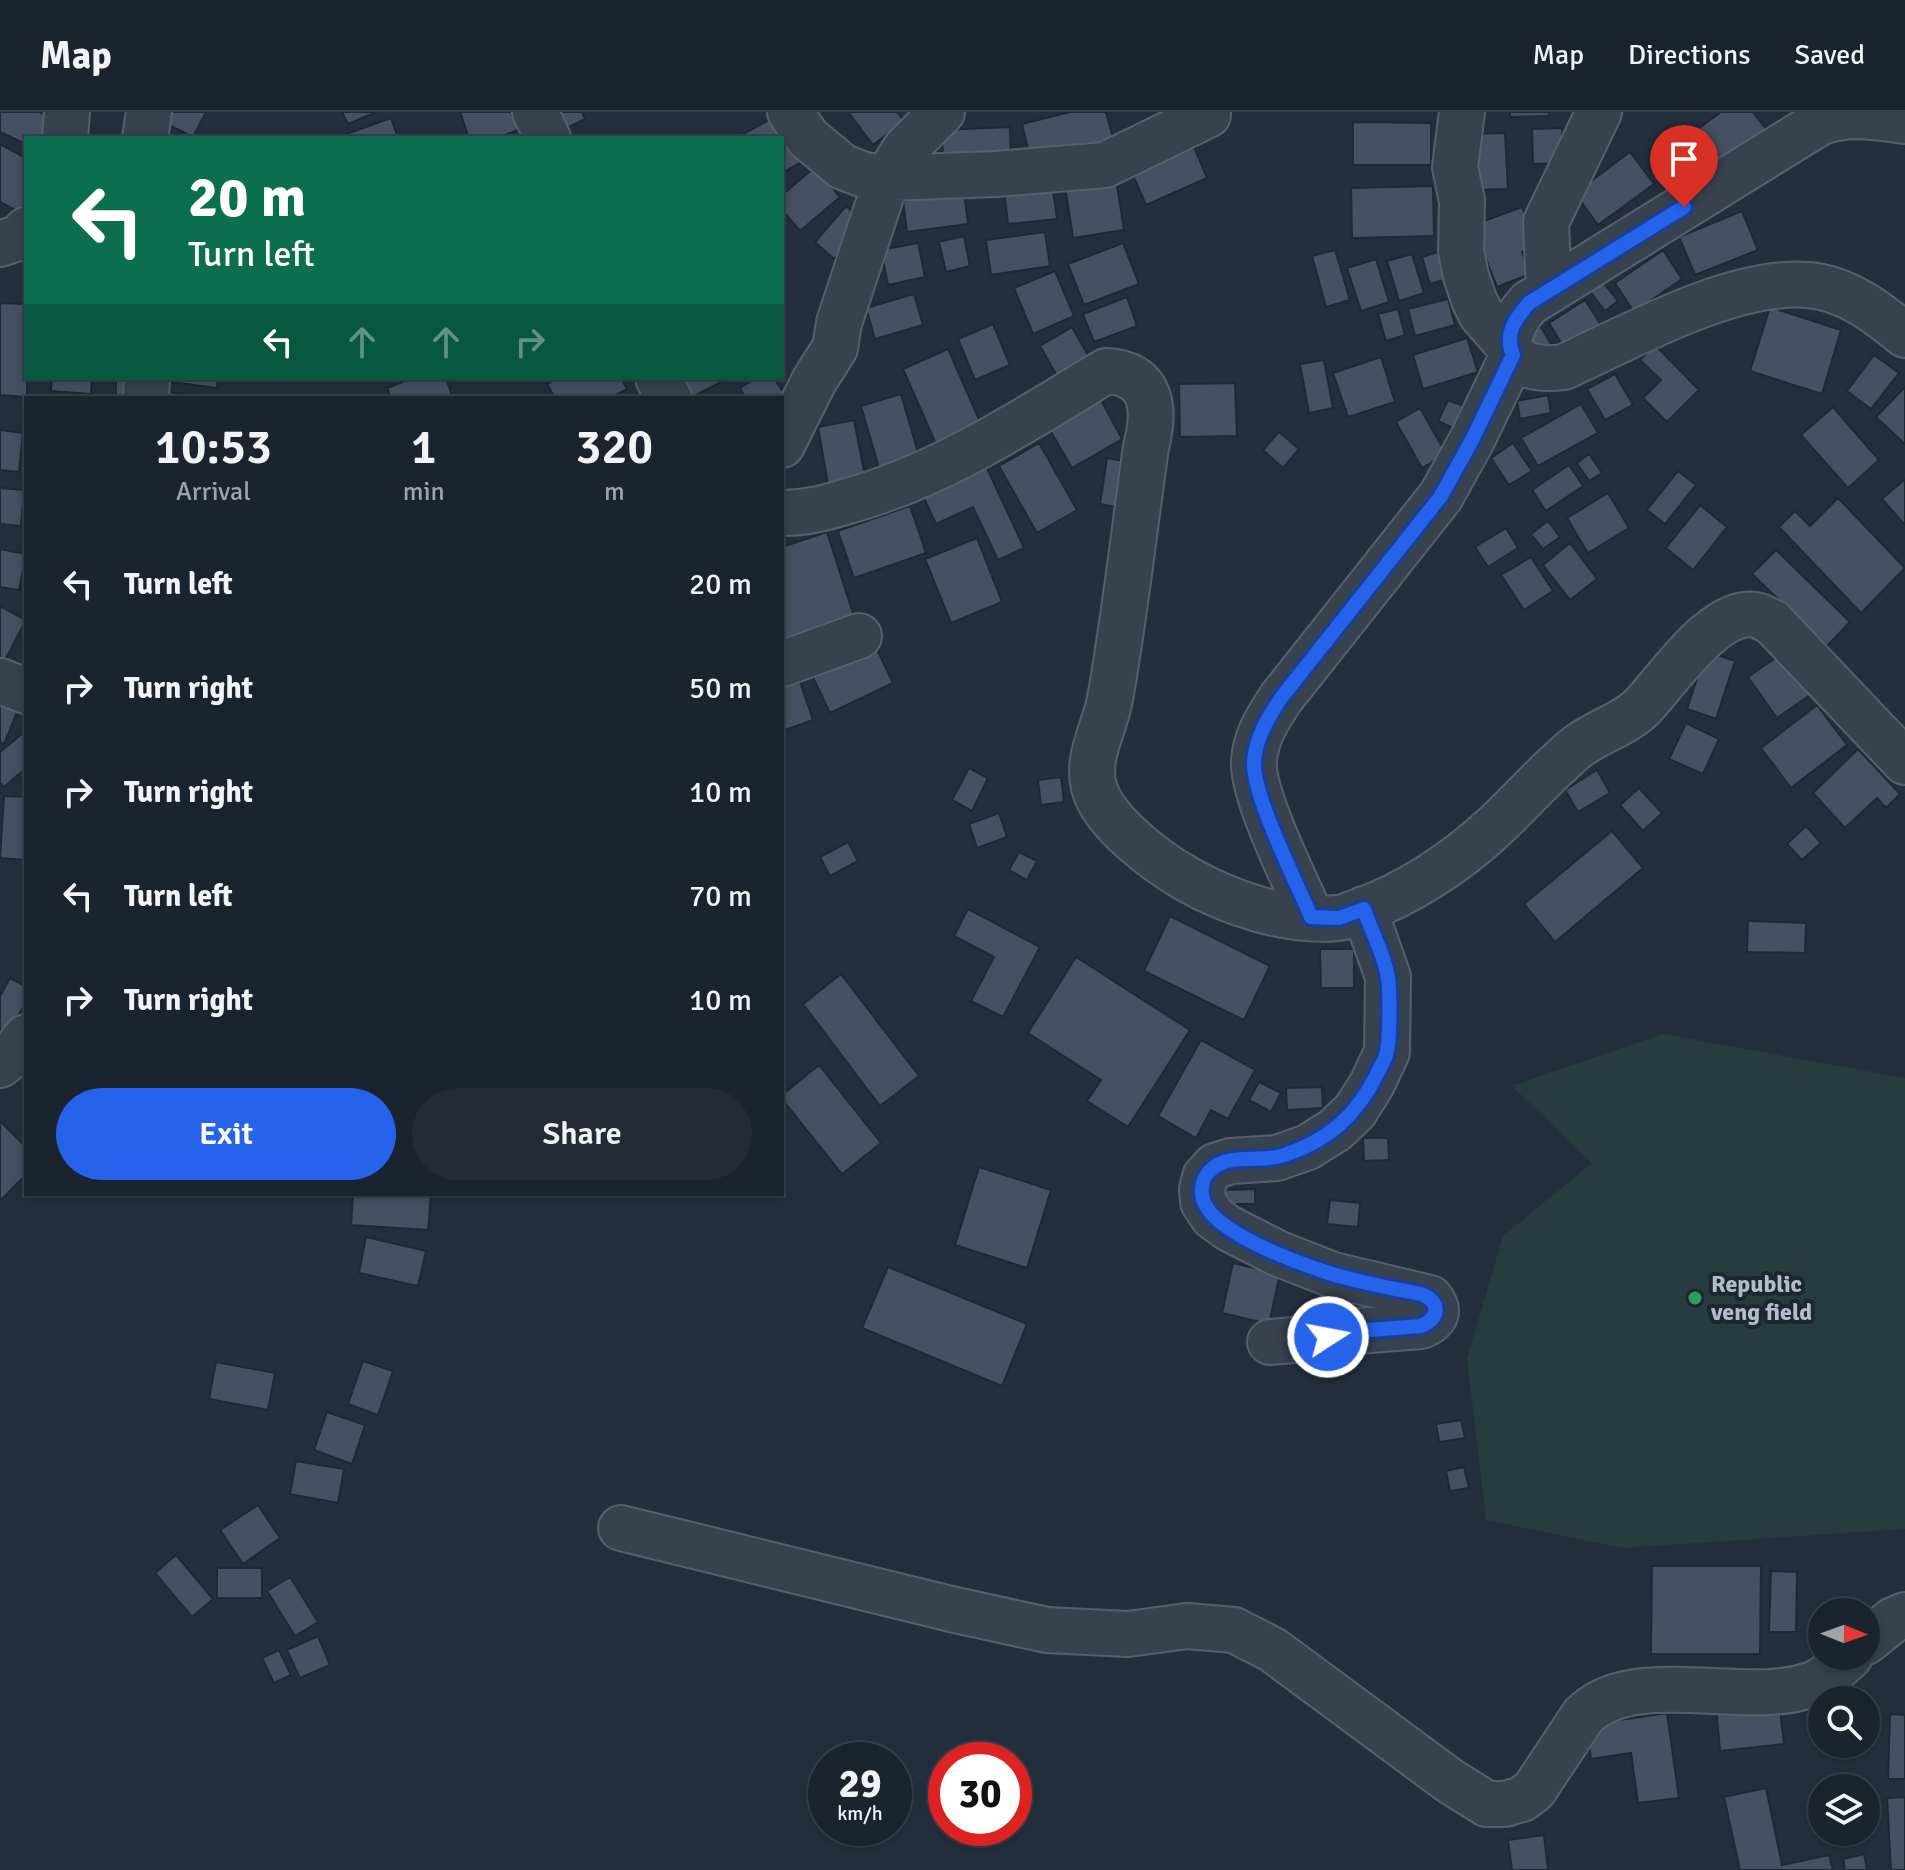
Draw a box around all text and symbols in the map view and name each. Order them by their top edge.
text: Map [40,32,112,79]
text: Map [1532,38,1584,72]
text: Directions [1628,38,1750,72]
text: Saved [1794,38,1865,72]
pin [1650,125,1718,207]
icon: arrive [1662,137,1706,181]
text: 20 m [188,163,306,232]
icon: left [56,168,160,272]
text: Turn left [188,232,315,277]
icon: left [256,320,300,364]
icon: ahead [340,320,384,364]
icon: ahead [424,320,468,364]
icon: right [508,320,552,364]
text: 10:53 [155,418,272,477]
text: 1 [411,418,437,477]
text: 320 [575,418,653,477]
text: Arrival [176,476,251,508]
text: min [403,476,445,508]
text: m [604,476,625,508]
icon: left [56,562,100,606]
text: Turn left [124,566,233,603]
text: 20 m [689,566,752,603]
icon: right [56,666,100,710]
text: Turn right [124,670,253,707]
text: 50 m [689,670,752,707]
icon: right [56,770,100,814]
text: Turn right [124,774,253,811]
text: 10 m [689,774,752,811]
icon: left [56,874,100,918]
text: Turn left [124,878,233,915]
text: 70 m [689,878,752,915]
icon: right [56,978,100,1022]
text: Turn right [124,982,253,1019]
text: 10 m [689,982,752,1019]
button: Exit [56,1088,396,1180]
button: Share [412,1088,752,1180]
place label: Republic veng field [1710,1269,1812,1327]
marker: Republic veng field [1686,1289,1704,1307]
position arrow [1286,1295,1370,1379]
north arrow [1808,1598,1880,1670]
map controls [1808,1598,1880,1846]
button: search [1808,1686,1880,1758]
speed limit sign: 30 [928,1742,1032,1846]
text: 29 [838,1759,882,1809]
button: layers [1808,1774,1880,1846]
text: km/h [837,1801,883,1826]

